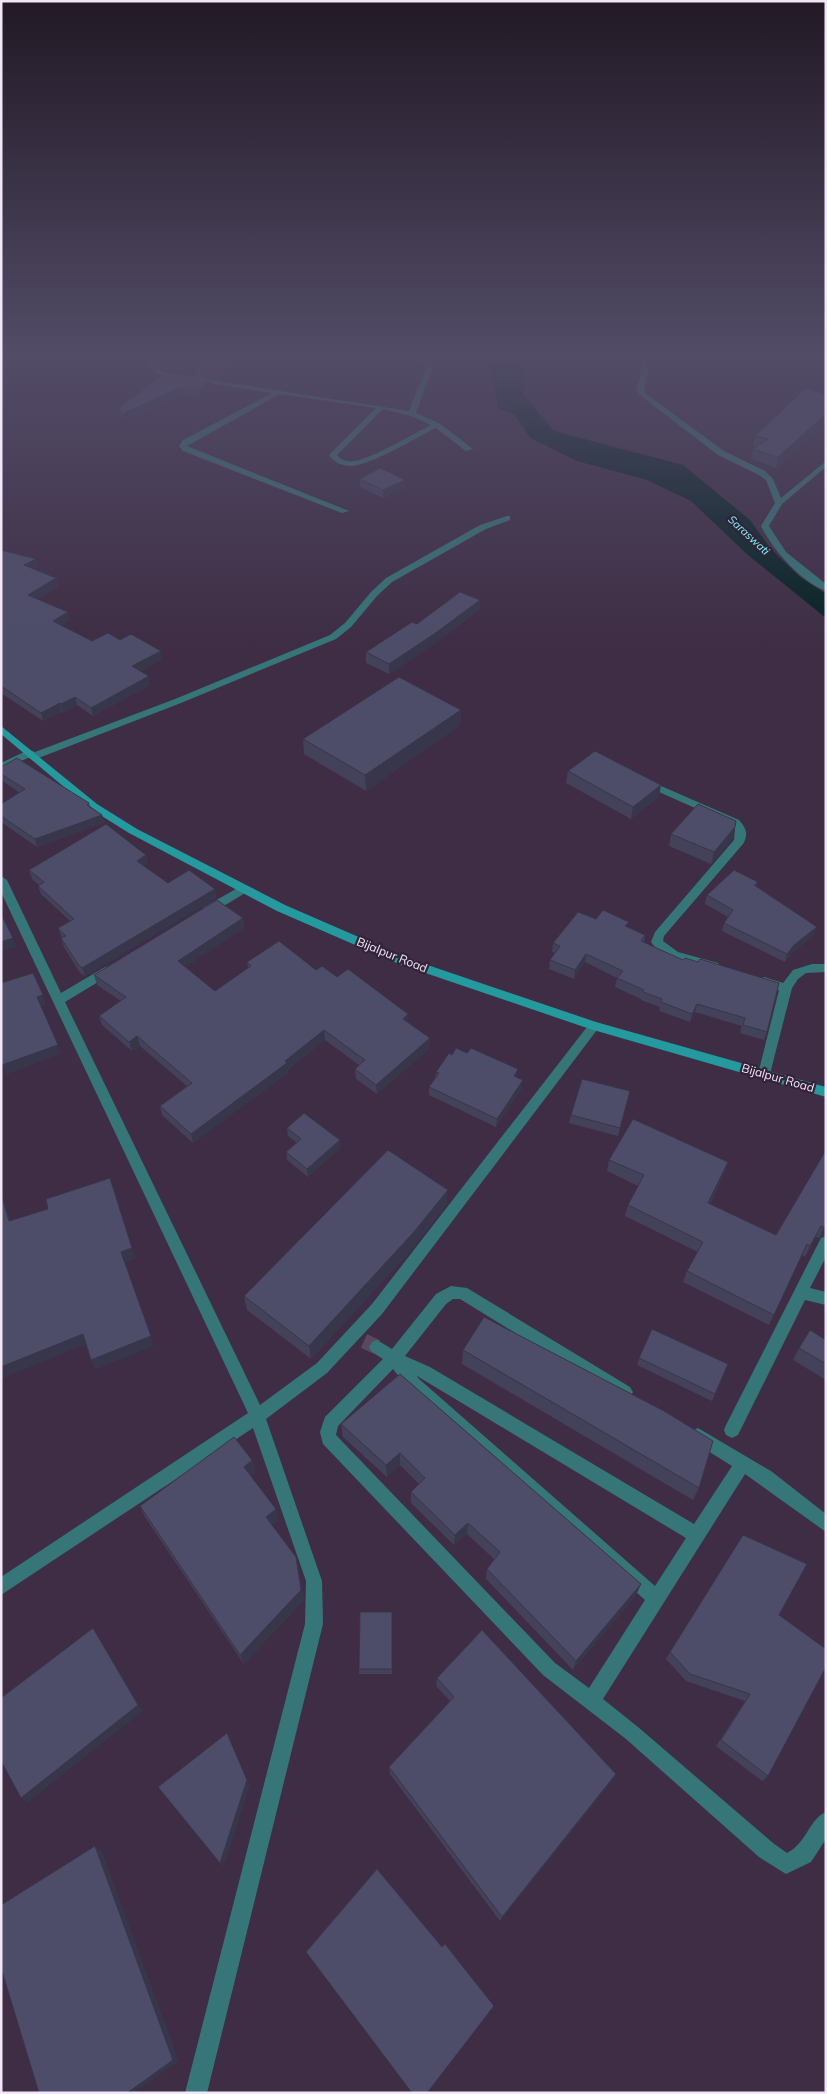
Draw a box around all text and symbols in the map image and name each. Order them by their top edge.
water label: Saraswati [725,512,773,558]
street label: Bijalpur Road [355,934,430,976]
street label: Bijalpur Road [740,1060,816,1095]

